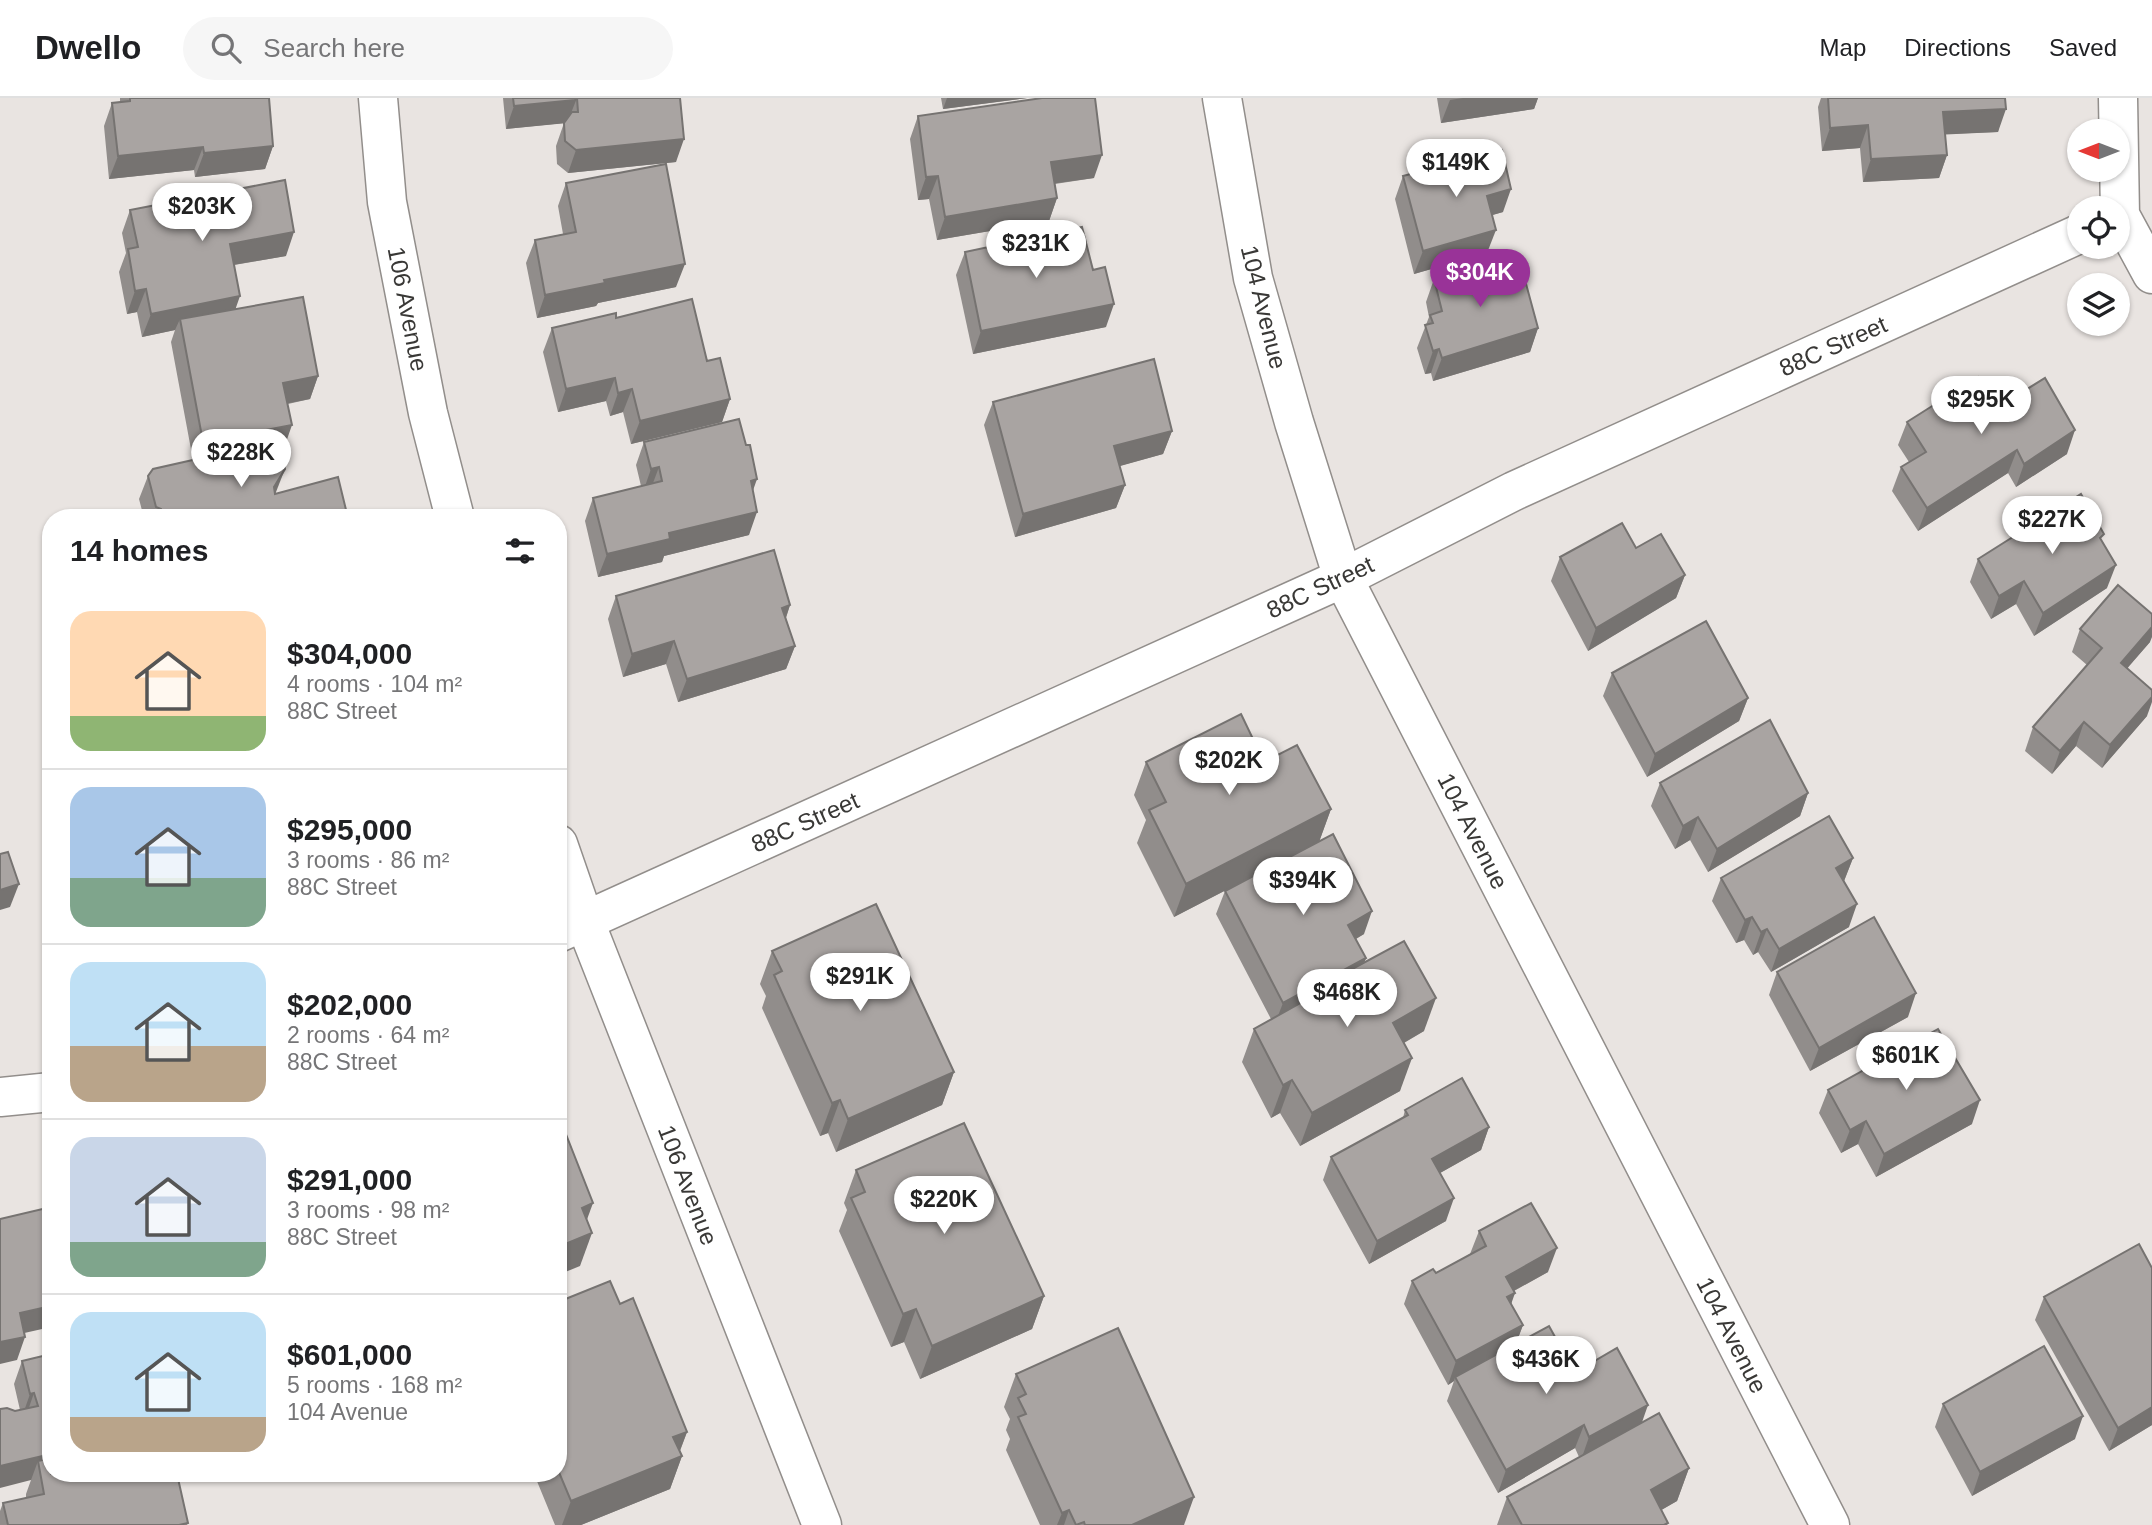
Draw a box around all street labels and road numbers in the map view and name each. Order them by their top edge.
street label: 104 Avenue [1236,242,1292,372]
street label: 106 Avenue [383,244,433,374]
street label: 88C Street [1775,310,1891,382]
street label: 88C Street [1262,550,1378,623]
street label: 104 Avenue [1432,769,1514,893]
street label: 88C Street [747,786,863,858]
street label: 106 Avenue [653,1121,723,1249]
street label: 104 Avenue [1691,1273,1773,1397]

